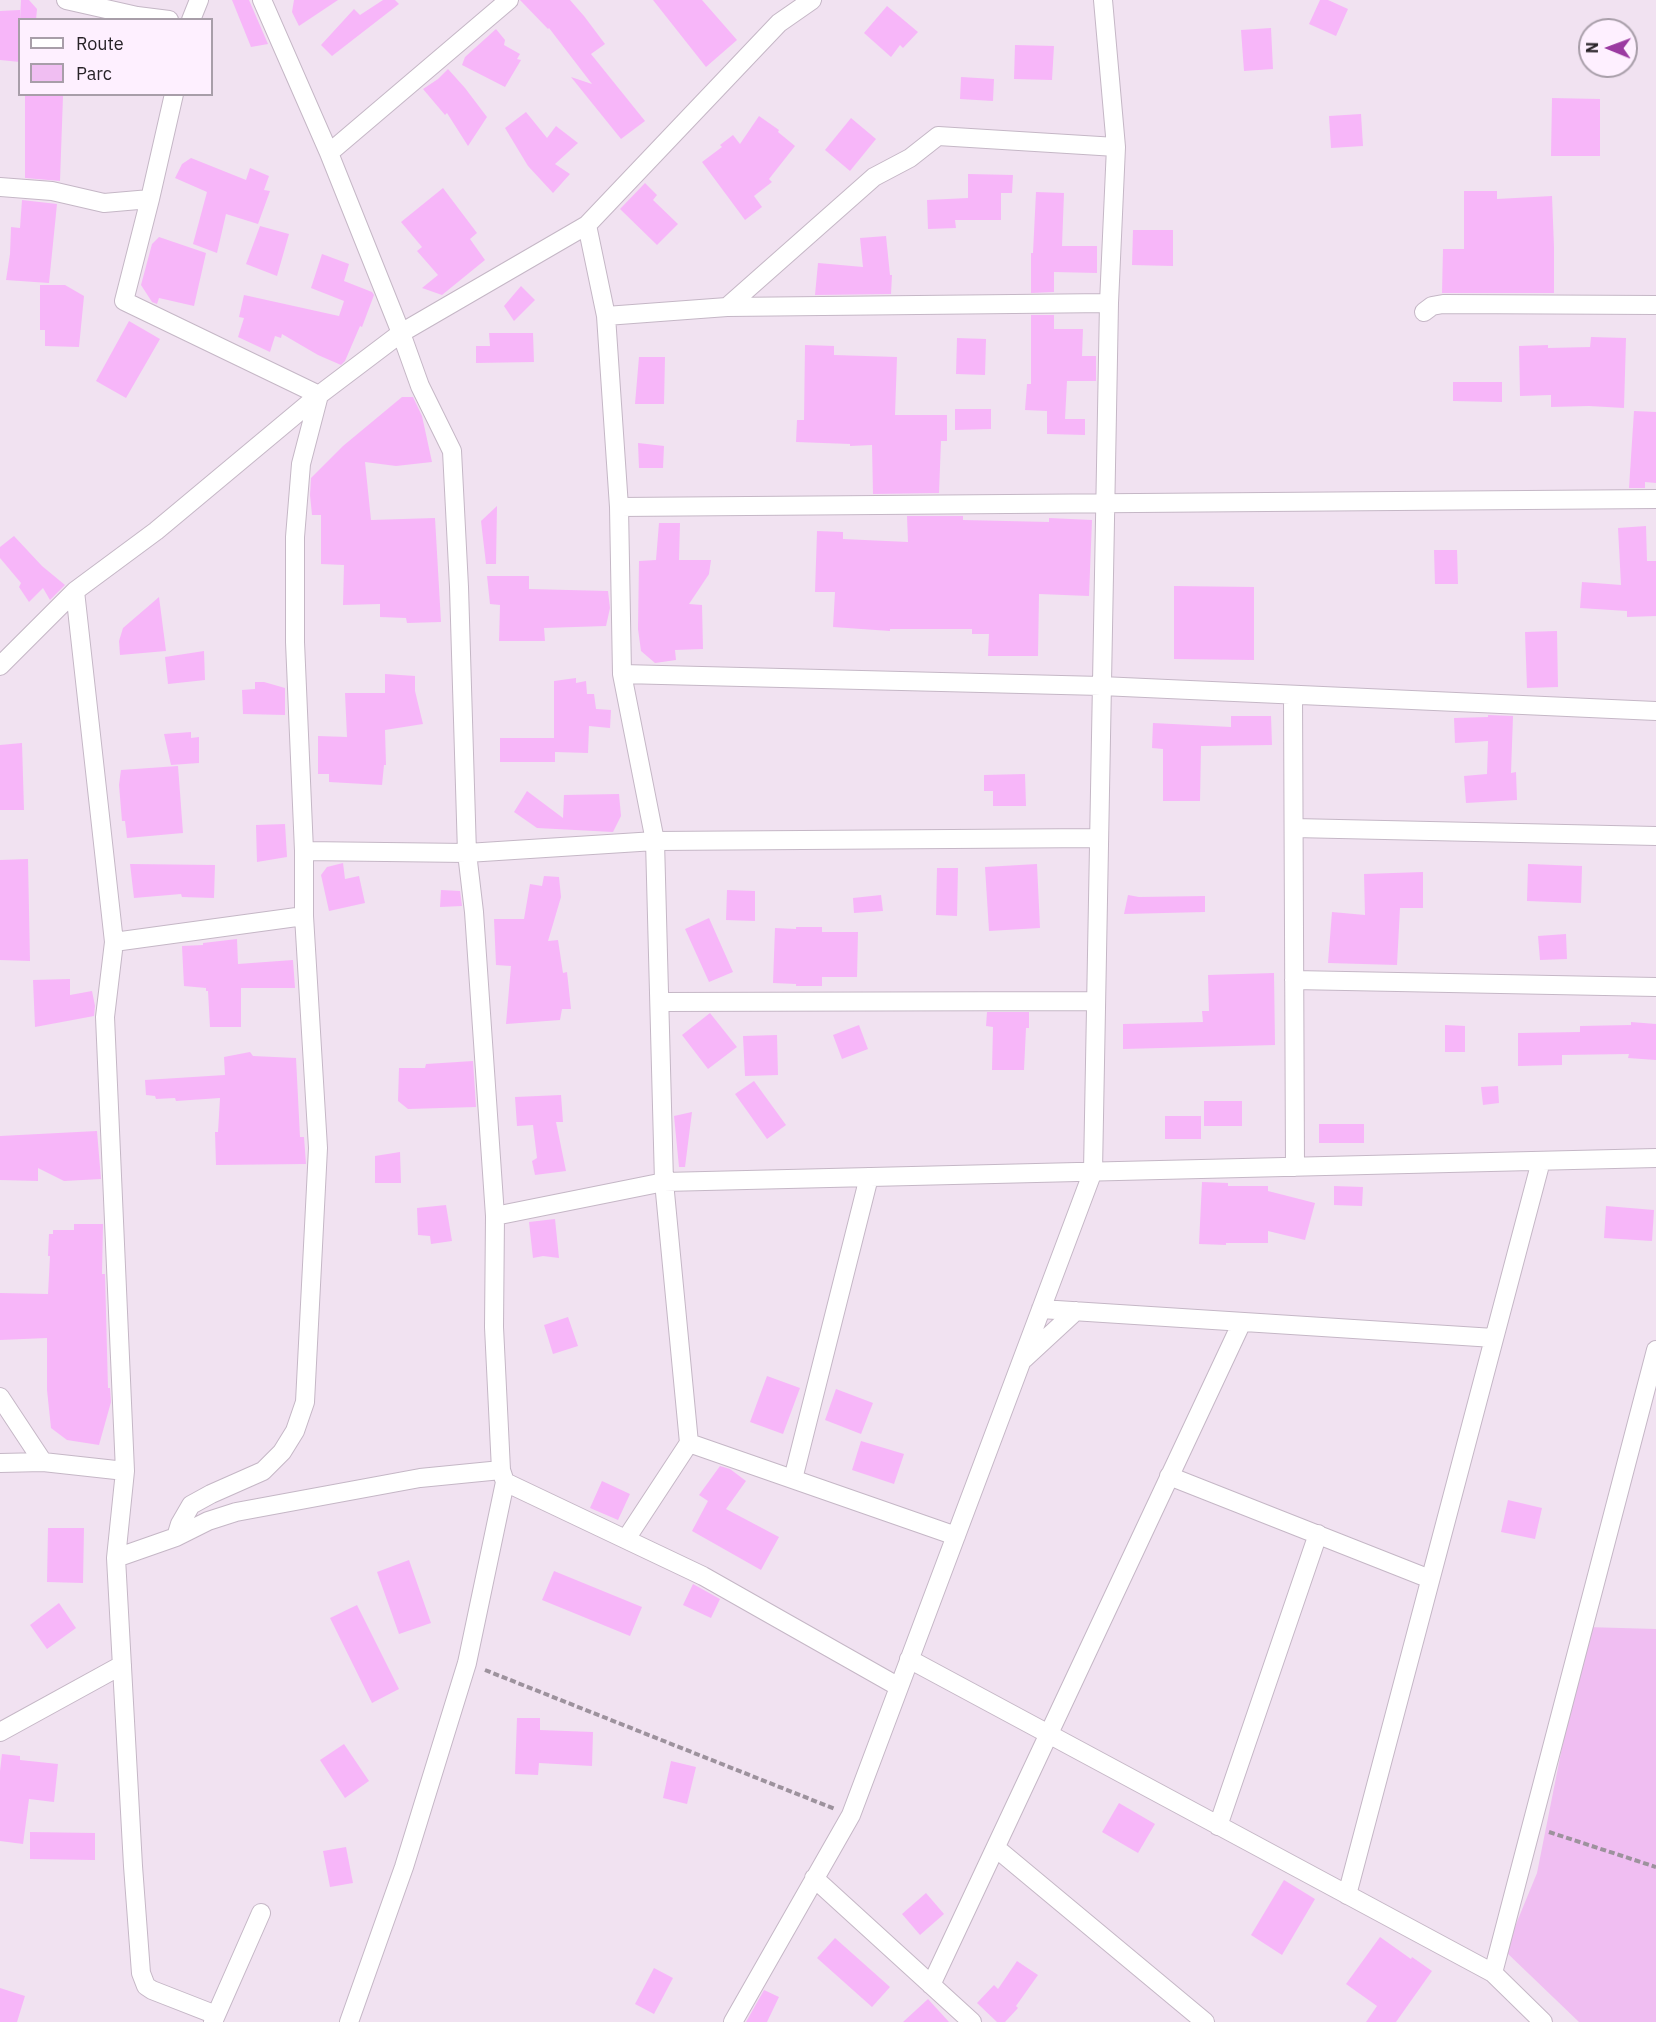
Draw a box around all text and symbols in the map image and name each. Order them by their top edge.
legend [18,18,213,96]
north arrow [1578,18,1638,78]
text: Route [76,32,124,55]
text: N [1582,42,1602,54]
text: Parc [76,62,112,85]

